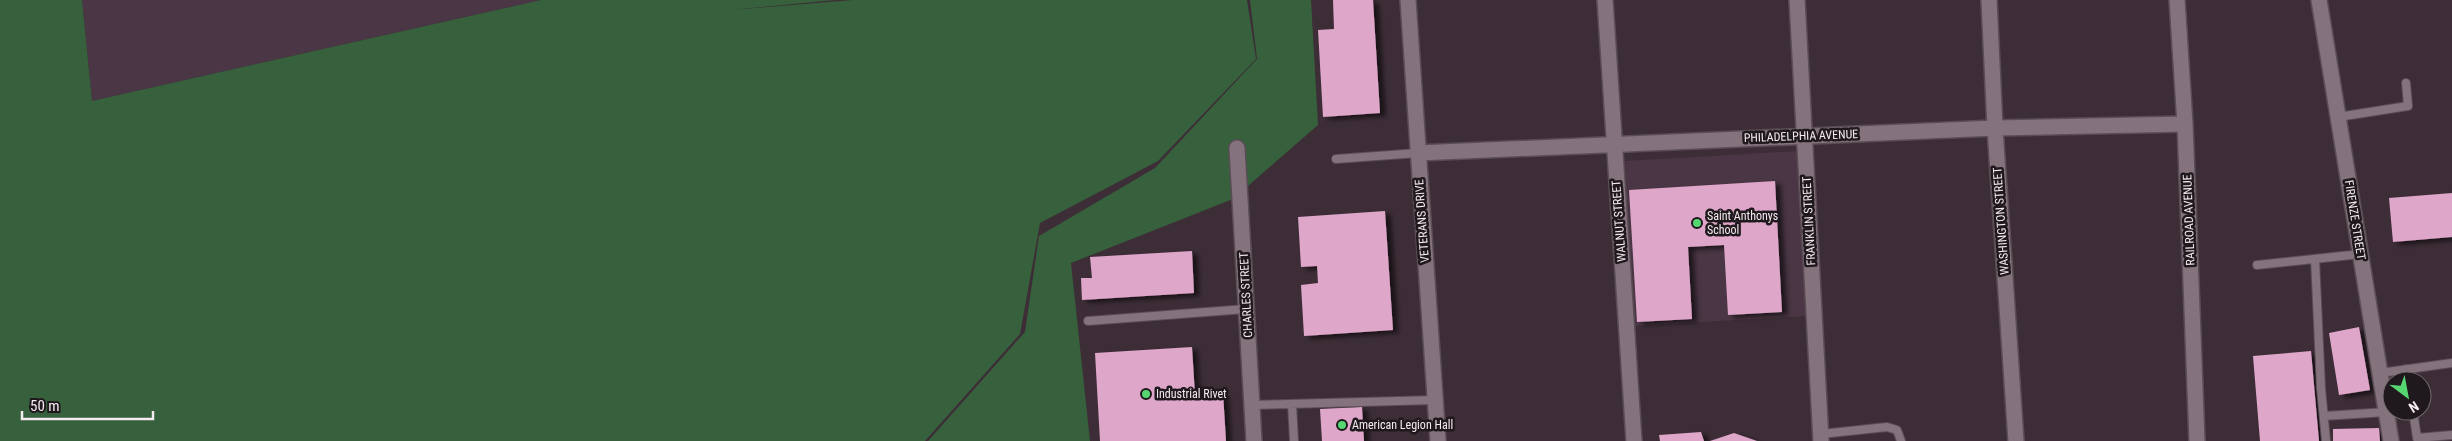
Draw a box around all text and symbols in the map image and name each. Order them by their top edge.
street label: PHILADELPHIA AVENUE [1744,127,1858,145]
street label: WASHINGTON STREET [1990,167,2012,275]
street label: RAILROAD AVENUE [2180,174,2198,266]
street label: FRANKLIN STREET [1800,176,1818,266]
street label: VETERANS DRIVE [1412,179,1432,263]
street label: FIRENZE STREET [2342,179,2368,261]
street label: WALNUT STREET [1609,180,1629,262]
place label: Saint Anthonys School [1707,209,1778,237]
marker: Saint Anthonys School [1691,217,1703,229]
street label: CHARLES STREET [1237,252,1255,338]
north arrow [2382,371,2432,421]
place label: Industrial Rivet [1156,387,1227,401]
scale bar [22,388,154,420]
marker: Industrial Rivet [1140,388,1152,400]
text: 50 m [30,397,60,415]
text: N [2406,398,2422,416]
place label: American Legion Hall [1352,418,1453,432]
marker: American Legion Hall [1336,419,1348,431]

